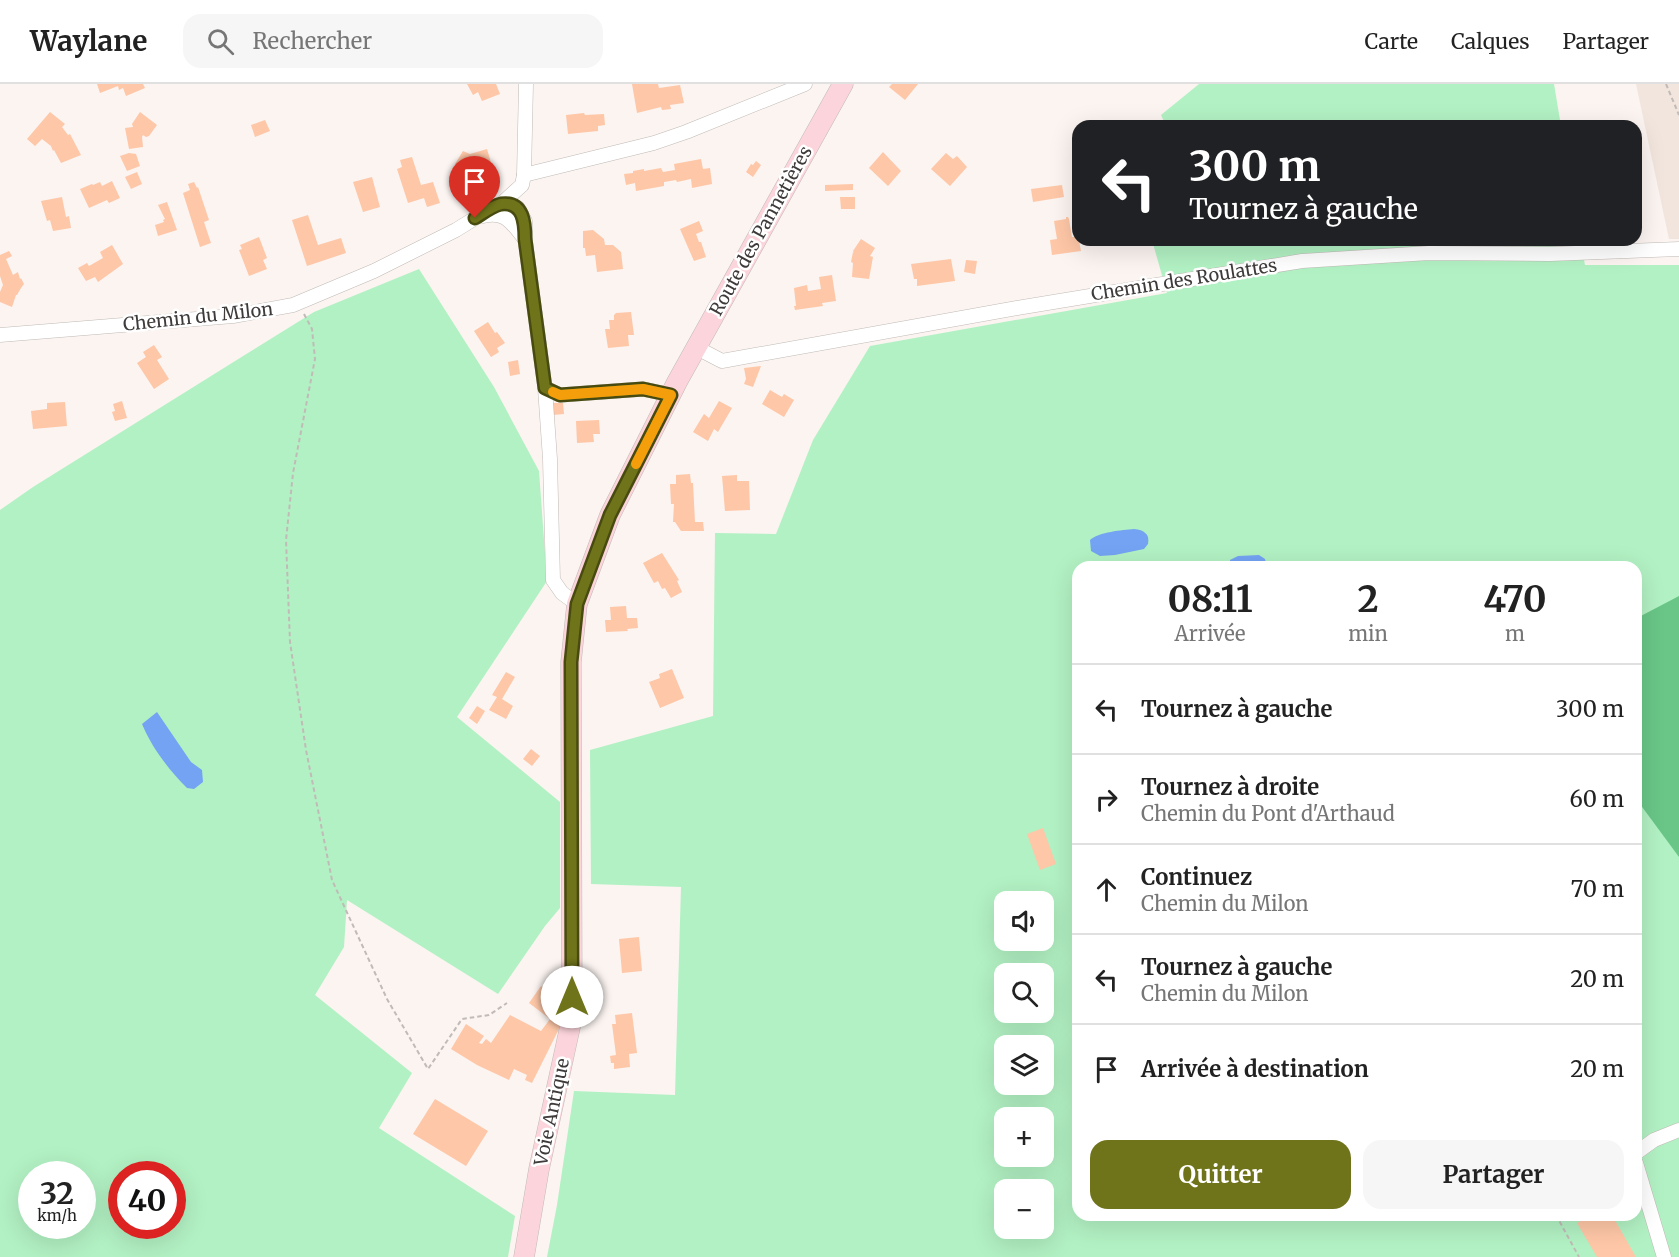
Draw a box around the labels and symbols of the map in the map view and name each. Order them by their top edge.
street label: Route des Pannetières [704,142,817,320]
pin [449,156,500,218]
street label: Chemin des Roulattes [1089,253,1279,306]
street label: Chemin du Milon [122,297,274,336]
position arrow [540,965,604,1029]
street label: Voie Antique [529,1056,574,1169]
speed limit sign: 40 [108,1161,186,1239]

